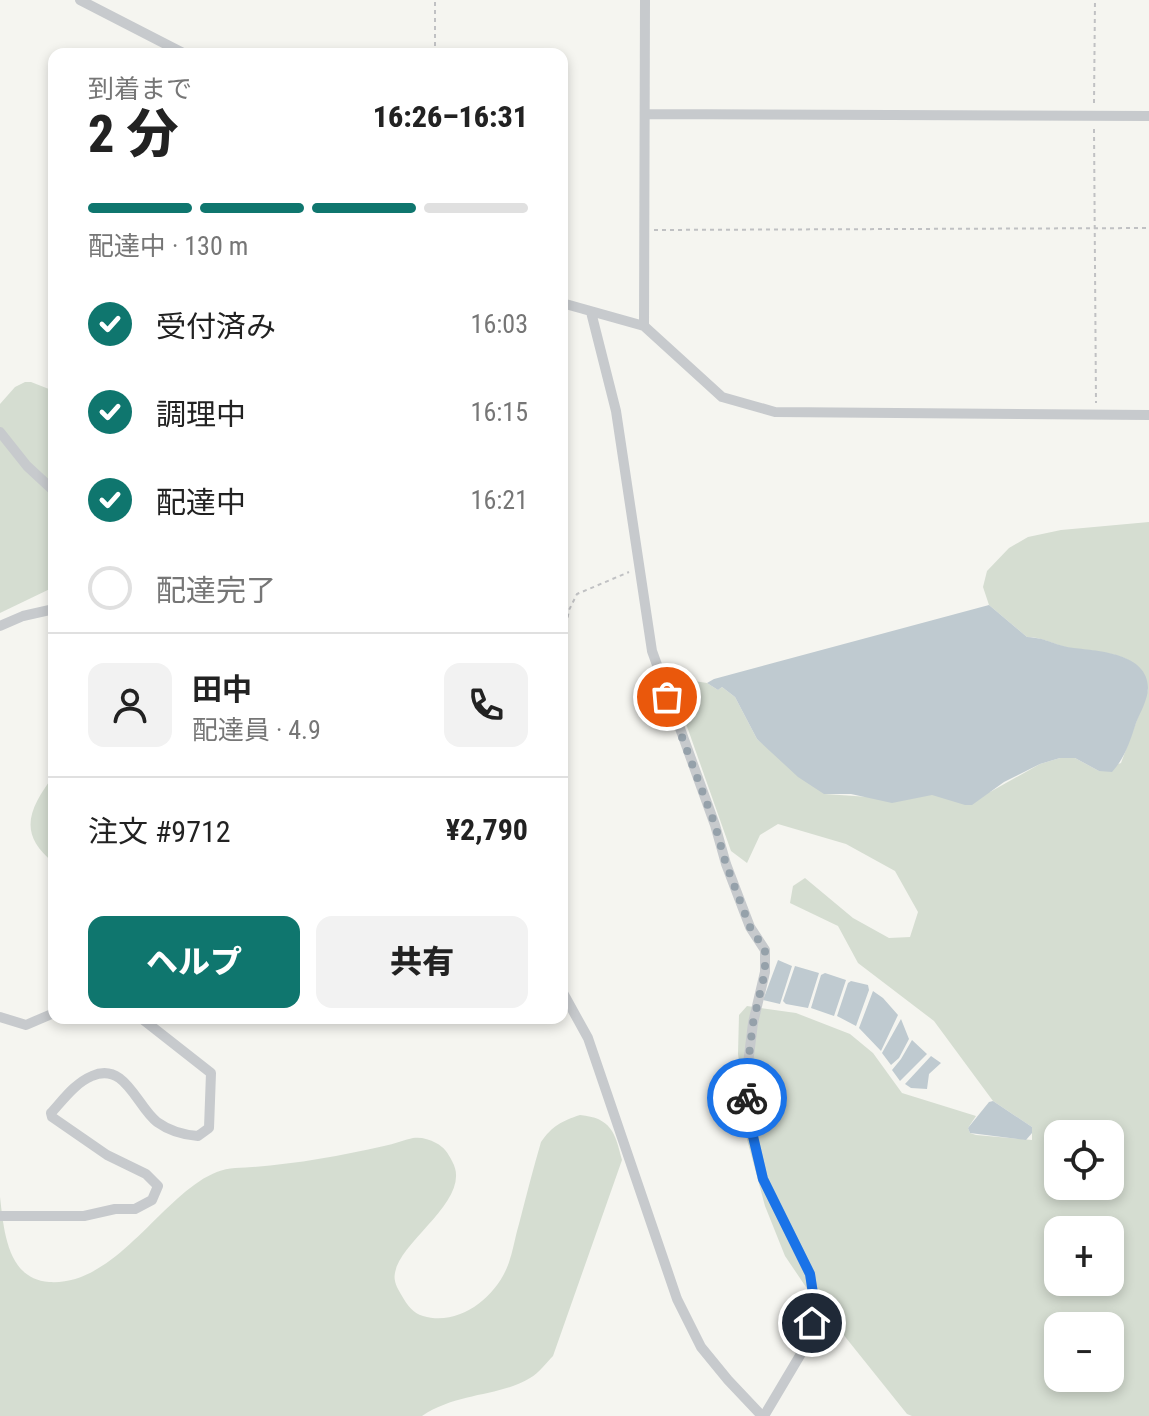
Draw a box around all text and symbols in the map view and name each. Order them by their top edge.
text: 到着まで [88,74,192,104]
text: 16:26–16:31 [373,99,528,134]
text: 2 分 [88,104,178,165]
text: 配達中 · 130 m [88,231,248,261]
icon: check [88,302,132,346]
text: 受付済み [156,309,276,344]
text: 16:03 [471,309,528,339]
icon: check [88,390,132,434]
text: 調理中 [156,397,246,432]
text: 16:15 [471,397,528,427]
icon: check [88,478,132,522]
text: 配達中 [156,485,246,520]
text: 16:21 [471,485,528,515]
text: 配達完了 [156,573,276,608]
button: person [88,663,172,747]
button: phone [444,663,528,747]
pin [633,663,701,731]
text: 田中 [192,672,252,707]
icon: bag [645,675,689,719]
text: 配達員 · 4.9 [192,715,321,745]
text: ¥2,790 [446,812,528,847]
text: 注文 #9712 [88,814,231,849]
button: ヘルプ [88,916,300,1008]
button: 共有 [316,916,528,1008]
courier [707,1058,787,1138]
icon: bike [725,1076,769,1120]
map controls [1044,1120,1124,1392]
button: locate [1044,1120,1124,1200]
button: + [1044,1216,1124,1296]
pin [778,1289,846,1357]
icon: home [790,1301,834,1345]
button: − [1044,1312,1124,1392]

